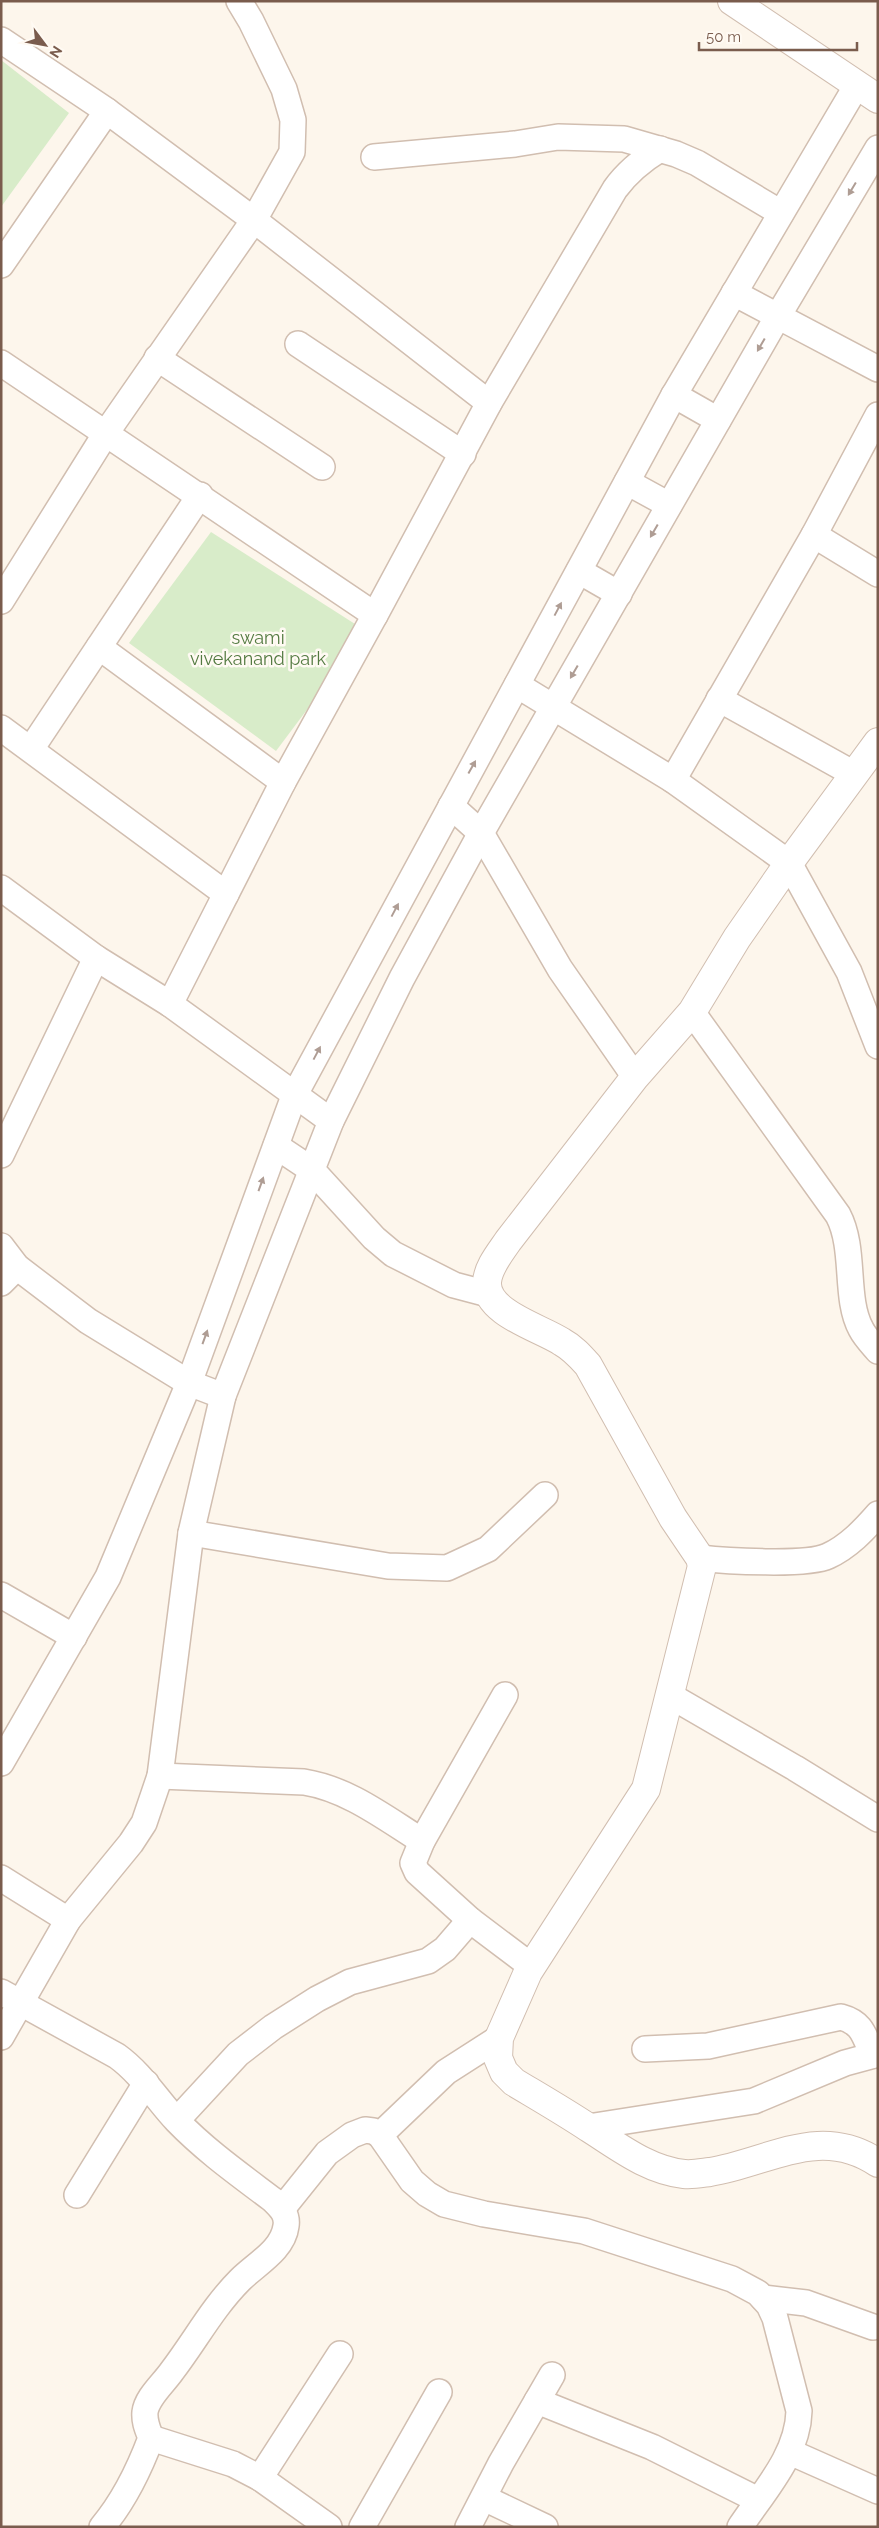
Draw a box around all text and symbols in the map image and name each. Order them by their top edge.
north arrow [20,20,70,70]
scale bar [699,20,856,52]
text: 50 m [706,28,741,46]
text: N [46,43,66,61]
one-way arrow [848,183,857,196]
one-way arrow [757,338,766,351]
one-way arrow [650,524,659,538]
one-way arrow [554,602,563,616]
park label: swami vivekanand park [190,627,326,669]
one-way arrow [569,666,578,679]
one-way arrow [468,761,477,774]
one-way arrow [391,903,399,917]
one-way arrow [313,1046,322,1060]
one-way arrow [258,1177,265,1192]
one-way arrow [201,1329,209,1344]

